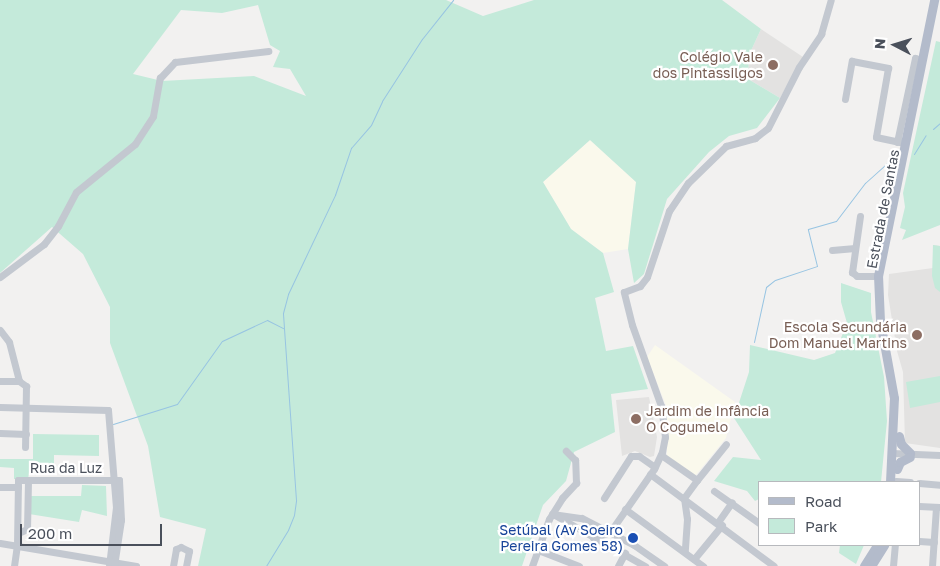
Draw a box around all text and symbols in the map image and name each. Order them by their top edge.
north arrow [870,20,920,70]
text: N [871,38,888,50]
place label: Colégio Vale dos Pintassilgos [653,49,763,82]
marker: Colégio Vale dos Pintassilgos [767,59,779,71]
street label: Estrada de Santas [863,148,903,270]
place label: Escola Secundária Dom Manuel Martins [769,319,907,352]
marker: Escola Secundária Dom Manuel Martins [911,329,923,341]
place label: Jardim de Infância O Cogumelo [646,403,769,436]
marker: Jardim de Infância O Cogumelo [630,413,642,425]
street label: Rua da Luz [30,460,102,476]
legend [758,481,920,546]
text: Road [805,492,842,510]
scale bar [22,514,165,546]
text: Park [805,517,837,535]
place label: Setúbal (Av Soeiro Pereira Gomes 58) [499,522,623,554]
text: 200 m [28,524,72,542]
marker: Setúbal (Av Soeiro Pereira Gomes 58) [627,532,639,544]

